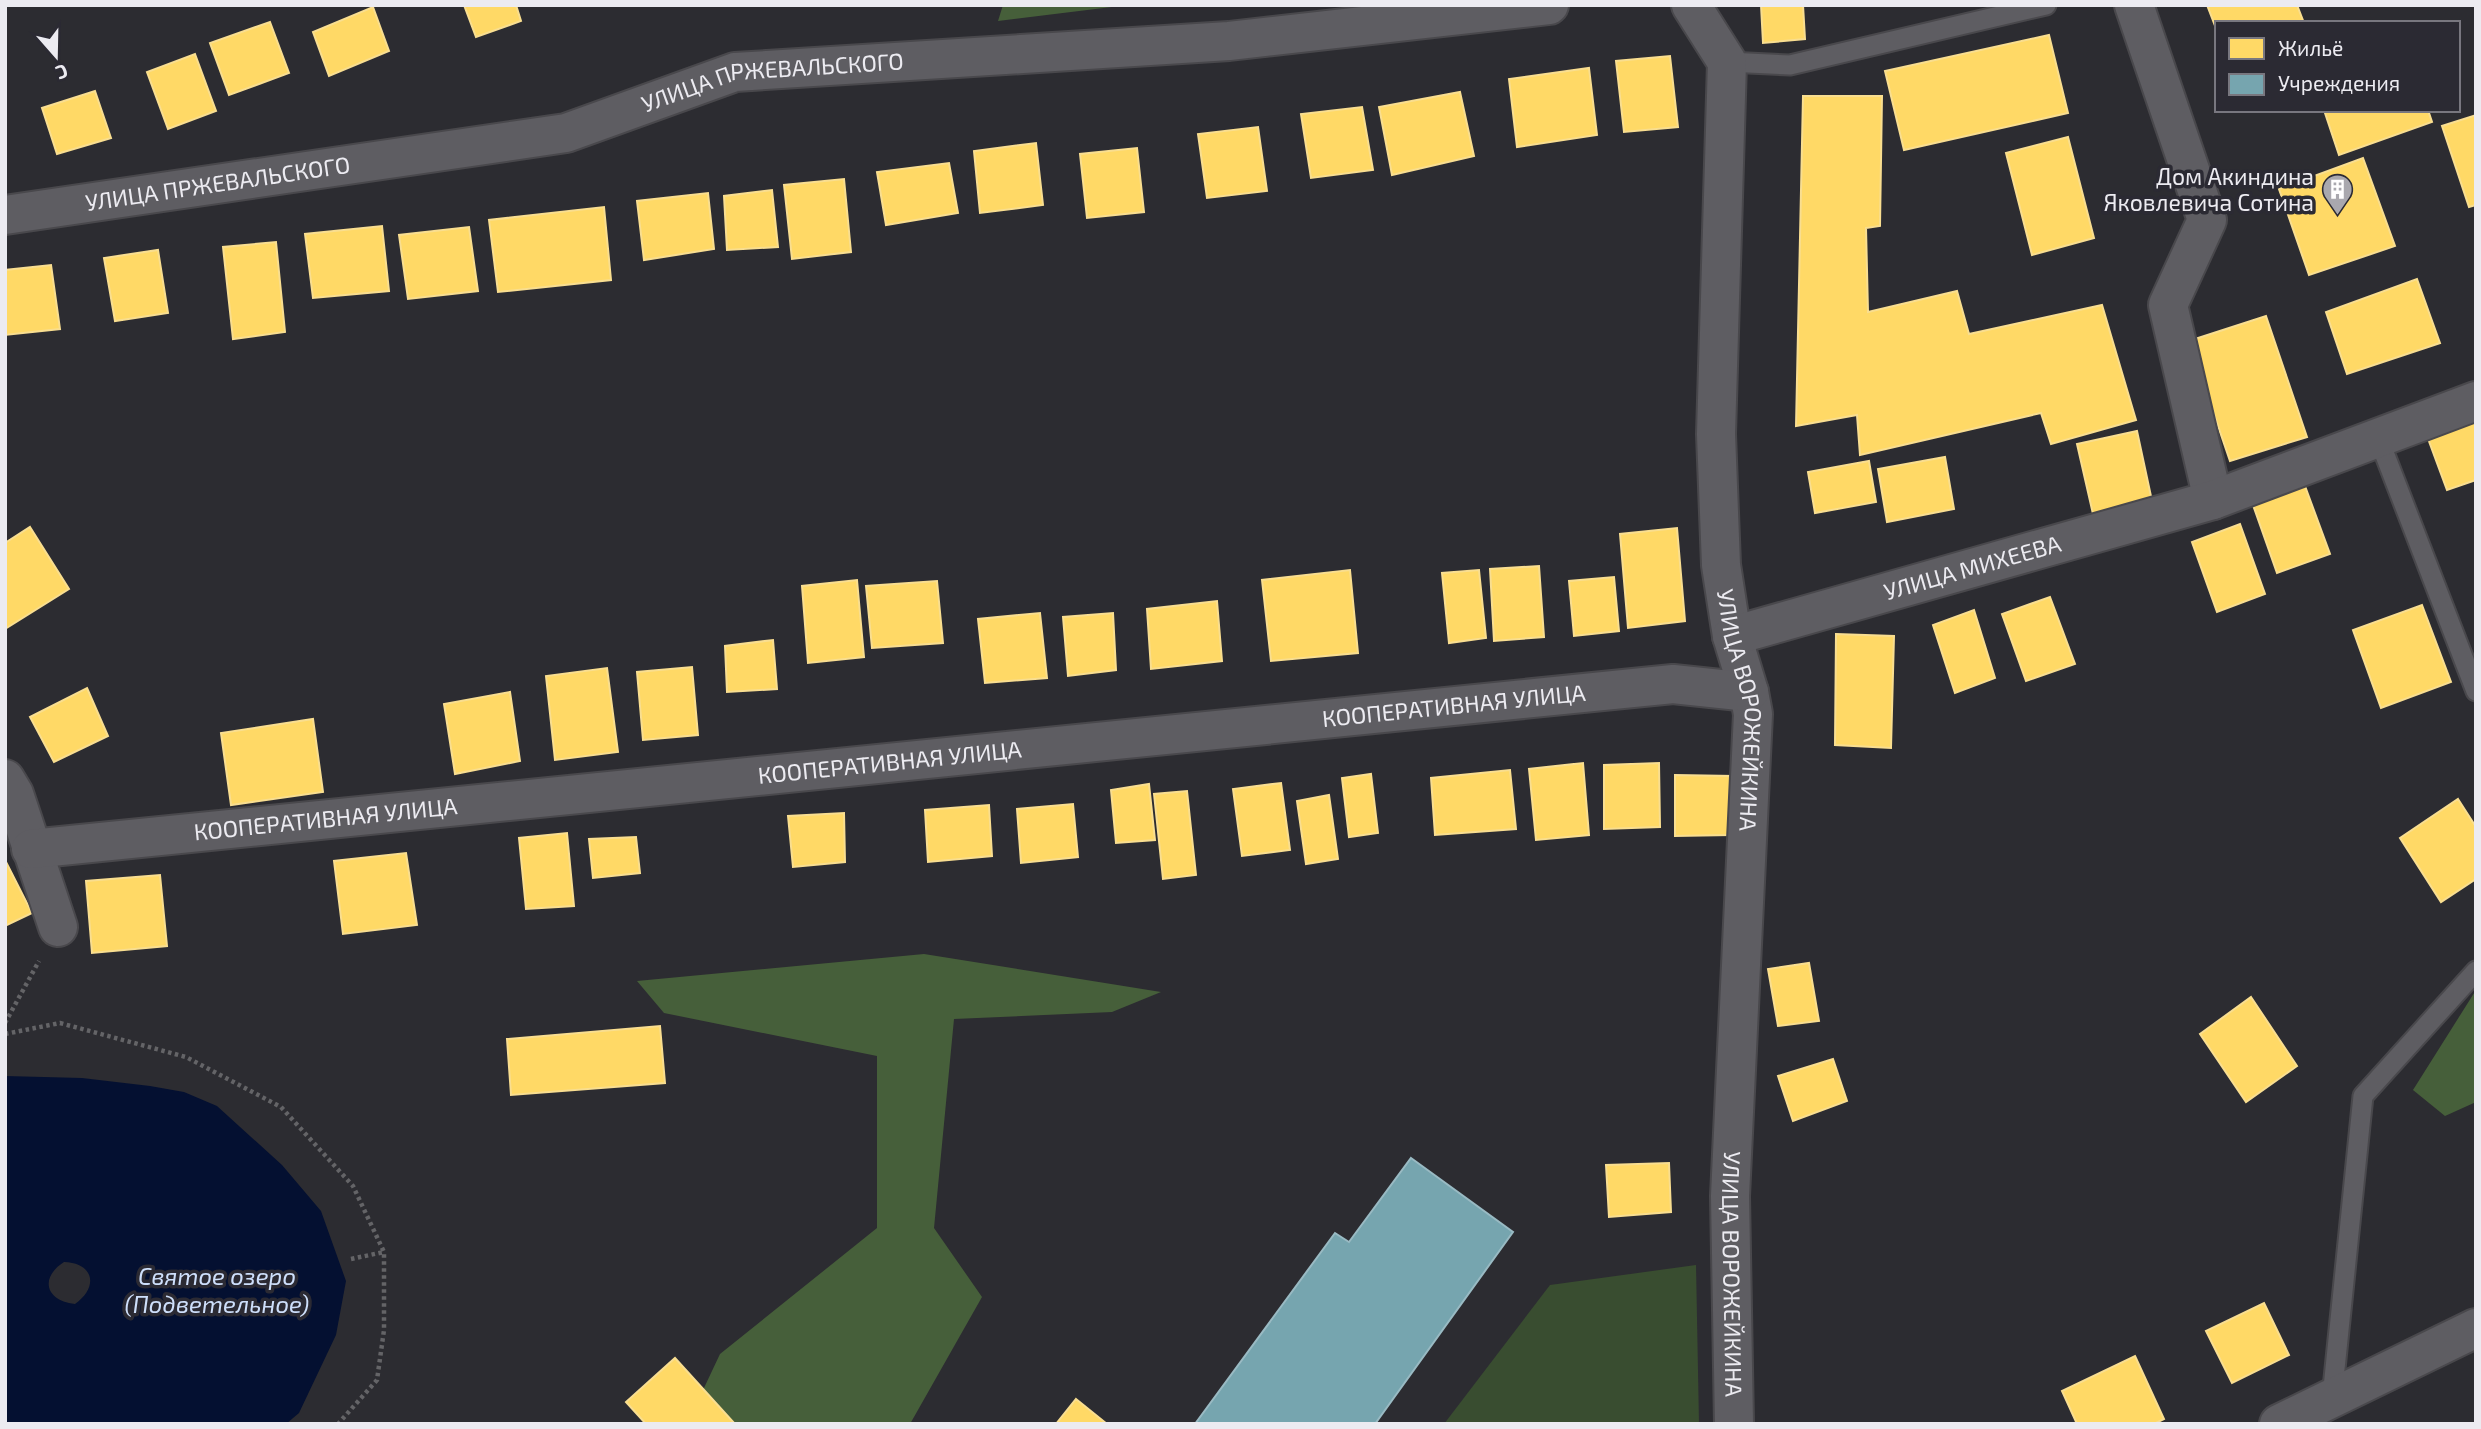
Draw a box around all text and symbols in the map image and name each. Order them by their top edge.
north arrow [21,21,91,91]
legend [2215,21,2460,112]
text: Жильё [2278,35,2343,60]
street label: УЛИЦА ПРЖЕВАЛЬСКОГО [638,46,904,118]
text: С [53,60,71,85]
text: Учреждения [2278,70,2400,95]
street label: УЛИЦА ПРЖЕВАЛЬСКОГО [83,150,352,216]
place label: Дом Акиндина Яковлевича Сотина [2103,162,2314,216]
building icon: Дом Акиндина Яковлевича Сотина [2320,173,2354,217]
street label: УЛИЦА МИХЕЕВА [1881,529,2065,605]
street label: УЛИЦА ВОРОЖЕЙКИНА [1712,587,1768,833]
street label: КООПЕРАТИВНАЯ УЛИЦА [1321,678,1587,732]
street label: КООПЕРАТИВНАЯ УЛИЦА [756,734,1023,789]
street label: КООПЕРАТИВНАЯ УЛИЦА [192,791,459,846]
street label: УЛИЦА ВОРОЖЕЙКИНА [1717,1151,1749,1398]
water label: Святое озеро (Подветельное) [125,1261,310,1318]

